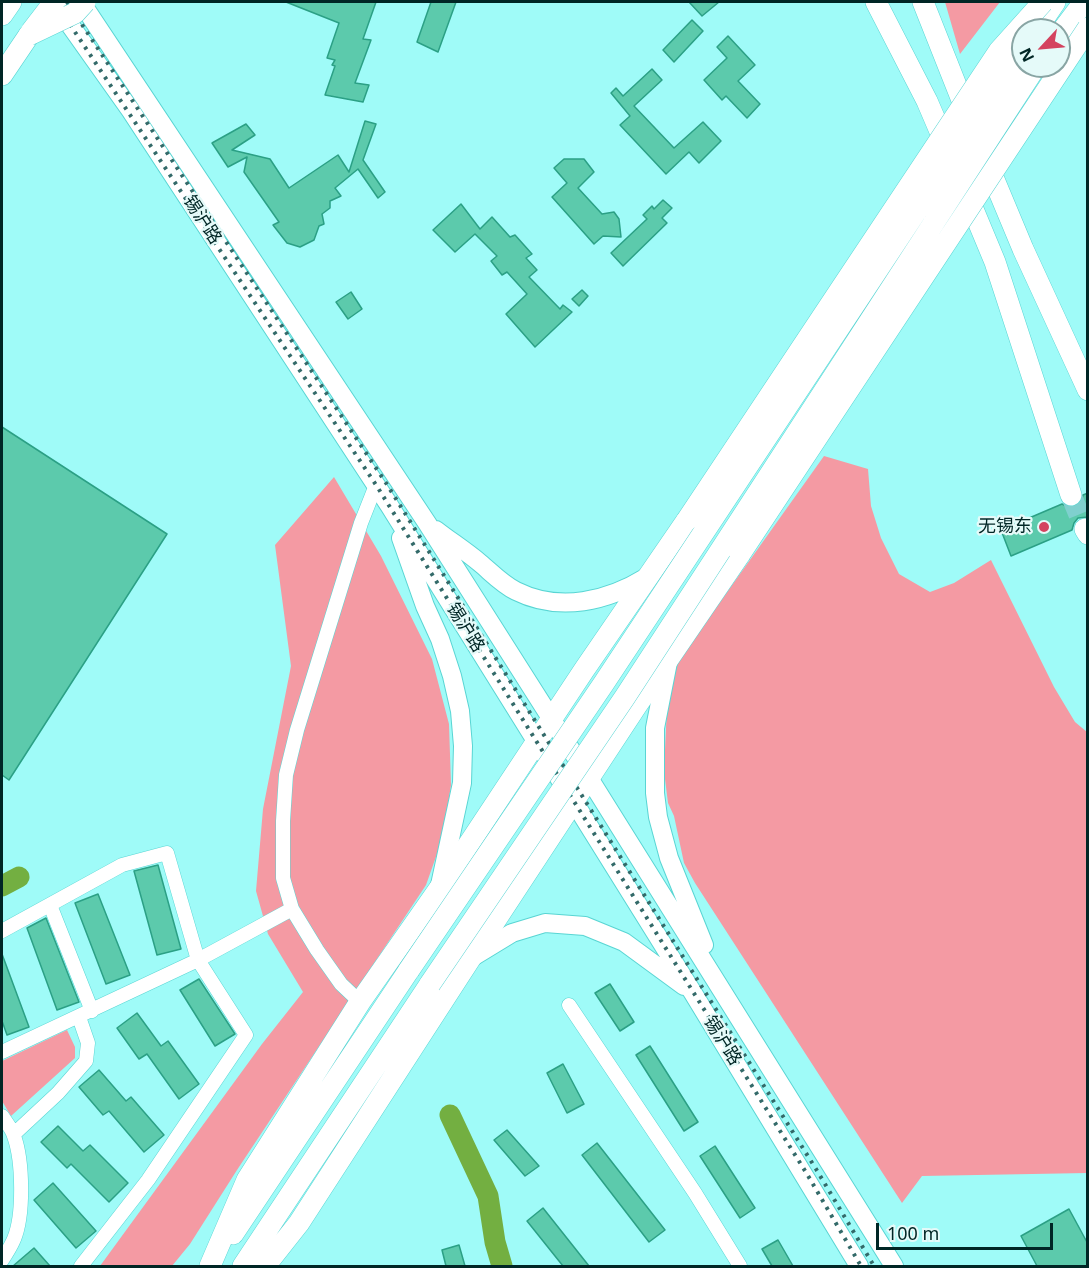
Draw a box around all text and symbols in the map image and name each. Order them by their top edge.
north arrow [1011,18,1071,78]
text: N [1014,44,1039,66]
street label: 锡沪路 [178,191,226,249]
place label: 无锡东 [978,516,1032,538]
marker: 无锡东 [1037,520,1051,534]
street label: 锡沪路 [442,599,488,657]
street label: 锡沪路 [699,1012,745,1070]
scale bar [879,1211,1056,1249]
text: 100 m [887,1221,939,1245]

